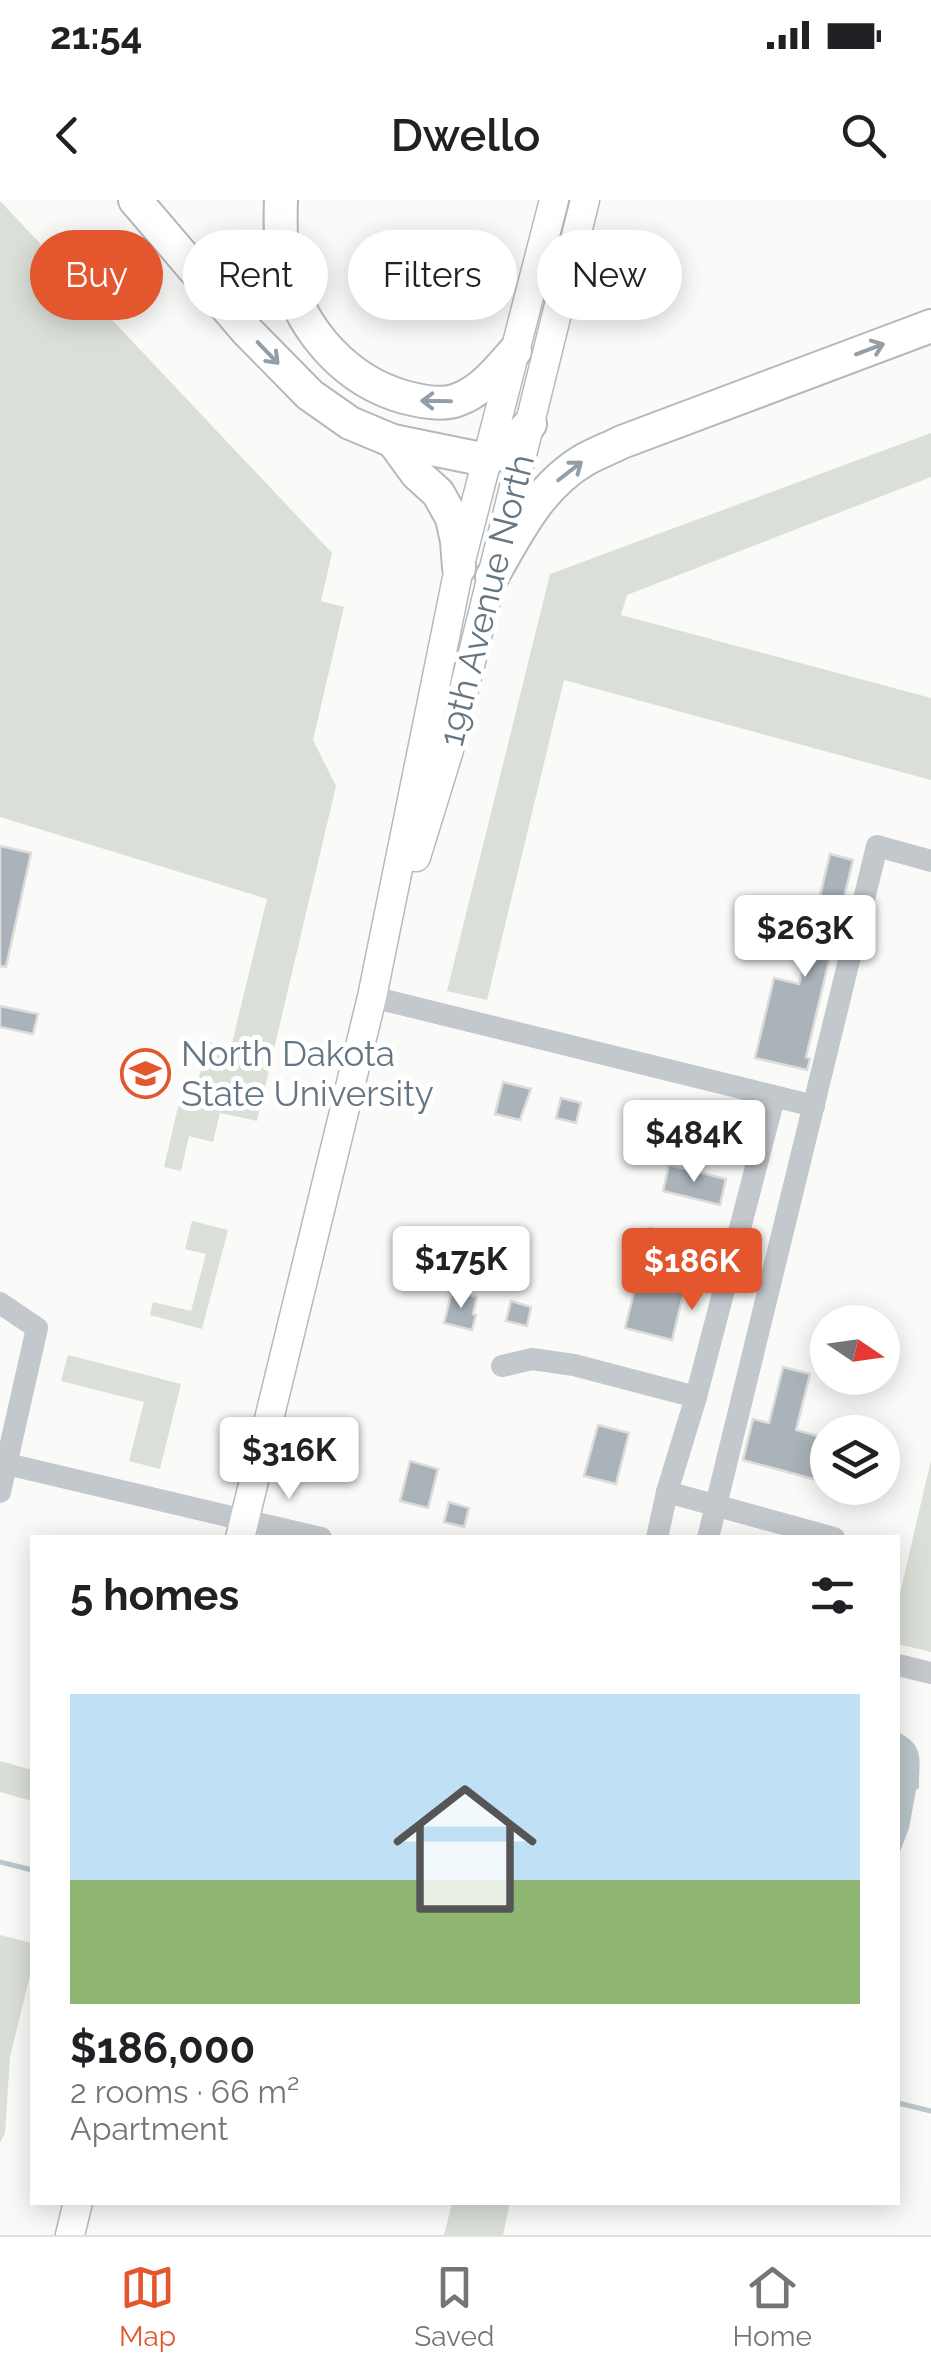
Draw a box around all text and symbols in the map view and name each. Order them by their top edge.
text: 21:54 [50,13,142,58]
icon: back [40,108,95,163]
icon: search [836,108,891,163]
text: Dwello [391,109,540,162]
chip: Buy [30,230,163,320]
chip: Rent [183,230,328,320]
chip: Filters [348,230,517,320]
chip: New [537,230,682,320]
one-way arrow [854,339,885,357]
one-way arrow [256,340,280,364]
one-way arrow [421,392,454,410]
street label: 19th Avenue North [430,450,542,750]
one-way arrow [556,461,583,482]
pin: $263K [735,895,875,980]
text: $263K [757,909,853,946]
place label: North Dakota State University [181,1033,434,1114]
school or university icon: North Dakota State University [120,1047,172,1099]
pin: $484K [624,1100,764,1185]
text: $484K [645,1114,743,1151]
pin: $175K [391,1226,531,1311]
pin: $186K [622,1228,762,1313]
text: $175K [415,1240,507,1277]
text: $186K [644,1242,740,1279]
north arrow [810,1305,900,1395]
map controls [810,1305,900,1505]
button: layers [810,1415,900,1505]
pin: $316K [219,1417,359,1502]
text: $316K [242,1431,336,1468]
icon: filters [805,1568,860,1623]
text: 5 homes [70,1571,239,1620]
icon: home [375,1759,555,1939]
text: $186,000 [70,2024,255,2073]
text: 2 rooms · 66 m² [70,2073,299,2110]
text: Apartment [70,2110,228,2147]
tab: Map [119,2260,176,2353]
tab: Saved [414,2260,494,2353]
tab: Home [733,2260,812,2353]

